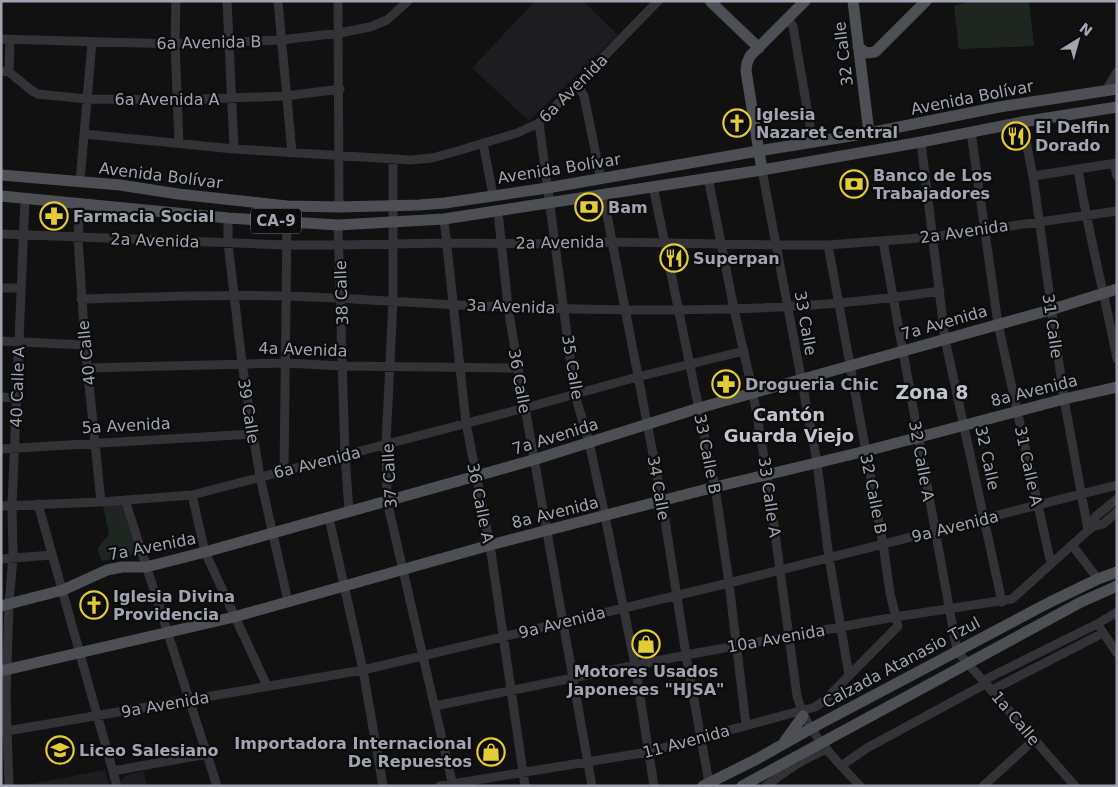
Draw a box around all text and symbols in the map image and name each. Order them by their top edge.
north arrow [1053,15,1103,65]
street label: 32 Calle [830,20,857,87]
text: N [1076,20,1095,40]
street label: 6a Avenida B [156,32,262,53]
street label: 6a Avenida [535,50,612,127]
street label: Avenida Bolívar [909,76,1035,119]
street label: 6a Avenida A [115,90,220,109]
place label: Iglesia Nazaret Central [756,105,898,142]
church icon: Iglesia Nazaret Central [722,108,752,138]
place label: El Delfin Dorado [1035,118,1110,155]
restaurant icon: El Delfin Dorado [1001,121,1031,151]
street label: Avenida Bolívar [496,149,622,188]
street label: Avenida Bolívar [98,158,224,193]
place label: Banco de Los Trabajadores [873,166,992,203]
bank icon: Banco de Los Trabajadores [839,169,869,199]
bank icon: Bam [574,192,604,222]
place label: Bam [608,198,648,217]
pharmacy icon: Farmacia Social [39,201,69,231]
place label: Farmacia Social [73,207,214,226]
road number: CA-9 [251,208,301,234]
street label: 2a Avenida [919,216,1009,247]
street label: 2a Avenida [110,229,200,252]
street label: 2a Avenida [515,232,605,253]
restaurant icon: Superpan [659,243,689,273]
place label: Superpan [693,249,780,268]
street label: 38 Calle [331,260,352,326]
street label: 33 Calle [790,289,821,357]
street label: 31 Calle [1039,292,1066,360]
street label: 3a Avenida [466,295,556,318]
street label: 7a Avenida [899,301,990,344]
street label: 40 Calle [74,320,99,386]
street label: 35 Calle [558,333,587,401]
street label: 4a Avenida [258,338,348,361]
street label: 40 Calle A [7,346,28,428]
street label: 36 Calle [504,347,535,415]
pharmacy icon: Drogueria Chic [711,369,741,399]
street label: 8a Avenida [989,371,1080,410]
place label: Drogueria Chic [745,375,879,394]
street label: 39 Calle [234,377,263,445]
district label: Zona 8 [895,381,969,403]
district label: Cantón Guarda Viejo [724,404,854,446]
street label: 33 Calle B [690,412,725,496]
street label: 5a Avenida [81,414,171,437]
street label: 7a Avenida [510,414,600,459]
street label: 32 Calle A [905,419,938,503]
street label: 32 Calle [971,424,1004,492]
street label: 31 Calle A [1011,424,1046,508]
street label: 6a Avenida [272,443,363,482]
street label: 37 Calle [378,443,401,509]
street label: 32 Calle B [856,452,891,536]
street label: 34 Calle [643,454,674,522]
street label: 33 Calle A [754,456,785,539]
street label: 36 Calle A [463,461,498,545]
street label: 8a Avenida [510,493,601,532]
street label: 9a Avenida [910,507,1001,546]
street label: 7a Avenida [107,529,198,564]
place label: Iglesia Divina Providencia [113,587,235,624]
church icon: Iglesia Divina Providencia [79,590,109,620]
street label: 9a Avenida [517,603,608,642]
street label: Calzada Atanasio Tzul [819,613,983,712]
street label: 10a Avenida [726,621,827,656]
shop icon: Motores Usados Japoneses "HJSA" [631,629,661,659]
place label: Motores Usados Japoneses "HJSA" [567,662,724,699]
street label: 9a Avenida [120,687,211,722]
street label: 1a Calle [988,687,1044,749]
street label: 11 Avenida [641,721,732,762]
place label: Importadora Internacional De Repuestos [234,734,472,771]
school or university icon: Liceo Salesiano [45,735,75,765]
shop icon: Importadora Internacional De Repuestos [476,737,506,767]
place label: Liceo Salesiano [79,741,218,760]

